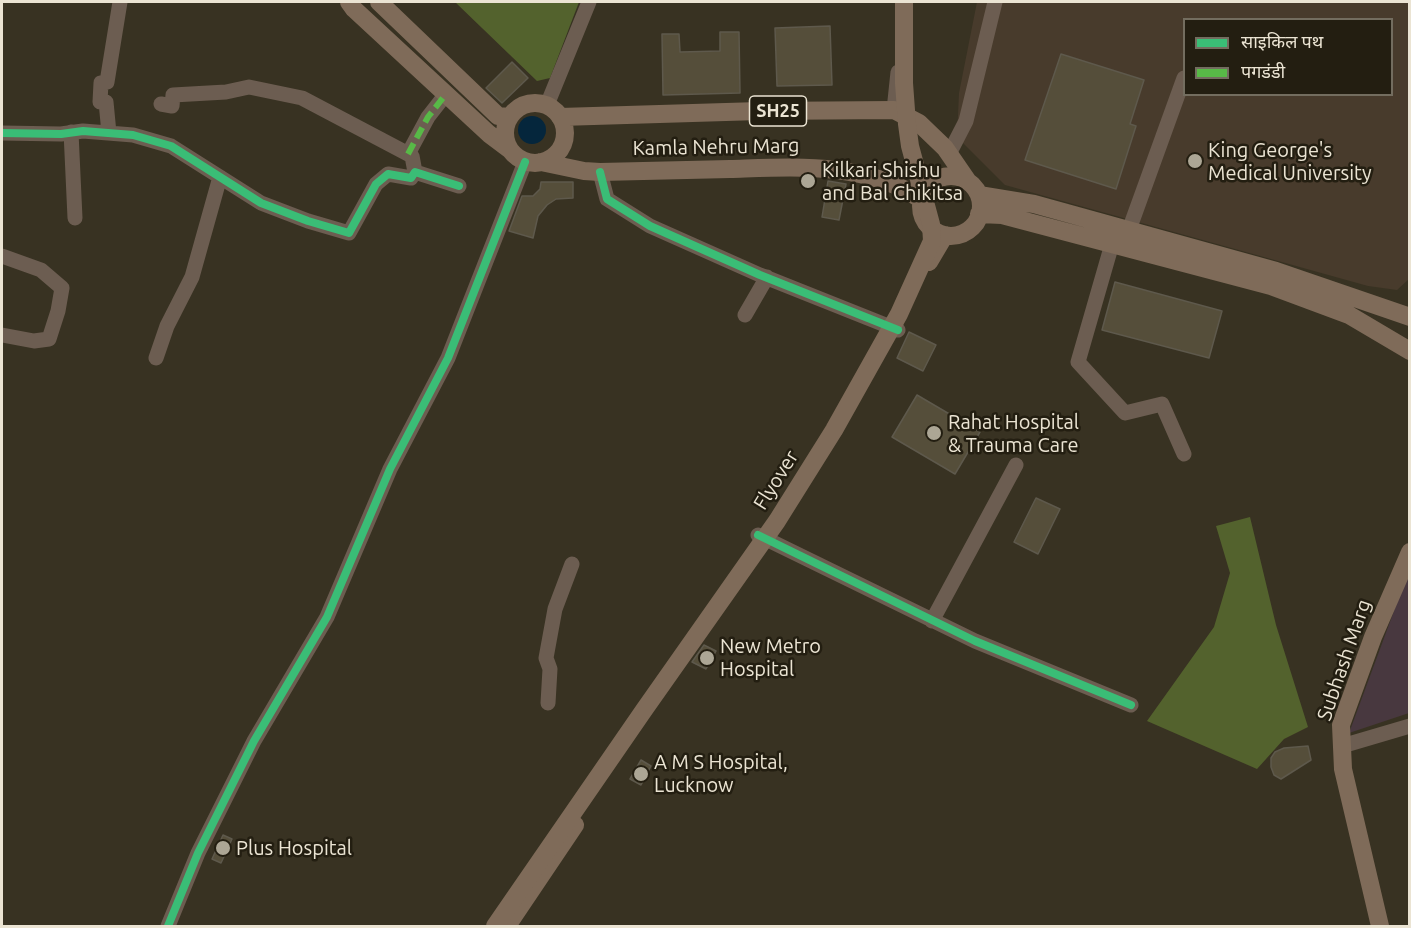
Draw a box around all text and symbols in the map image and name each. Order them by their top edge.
legend [1183,18,1393,96]
text: साइकिल पथ [1241,31,1323,51]
text: पगडंडी [1241,61,1285,81]
road number: SH25 [750,96,806,126]
street label: Kamla Nehru Marg [632,134,800,160]
place label: King George's Medical University [1208,138,1372,185]
marker: King George's Medical University [1186,152,1204,170]
place label: Kilkari Shishu and Bal Chikitsa [822,158,963,205]
marker: Kilkari Shishu and Bal Chikitsa [799,172,817,190]
place label: Rahat Hospital & Trauma Care [948,410,1079,457]
marker: Rahat Hospital & Trauma Care [925,424,943,442]
street label: Flyover [749,446,803,514]
street label: Subhash Marg [1312,596,1376,724]
place label: New Metro Hospital [720,634,821,681]
marker: New Metro Hospital [698,649,716,667]
place label: A M S Hospital, Lucknow [654,750,788,797]
marker: A M S Hospital, Lucknow [632,765,650,783]
place label: Plus Hospital [236,836,352,860]
marker: Plus Hospital [214,839,232,857]

